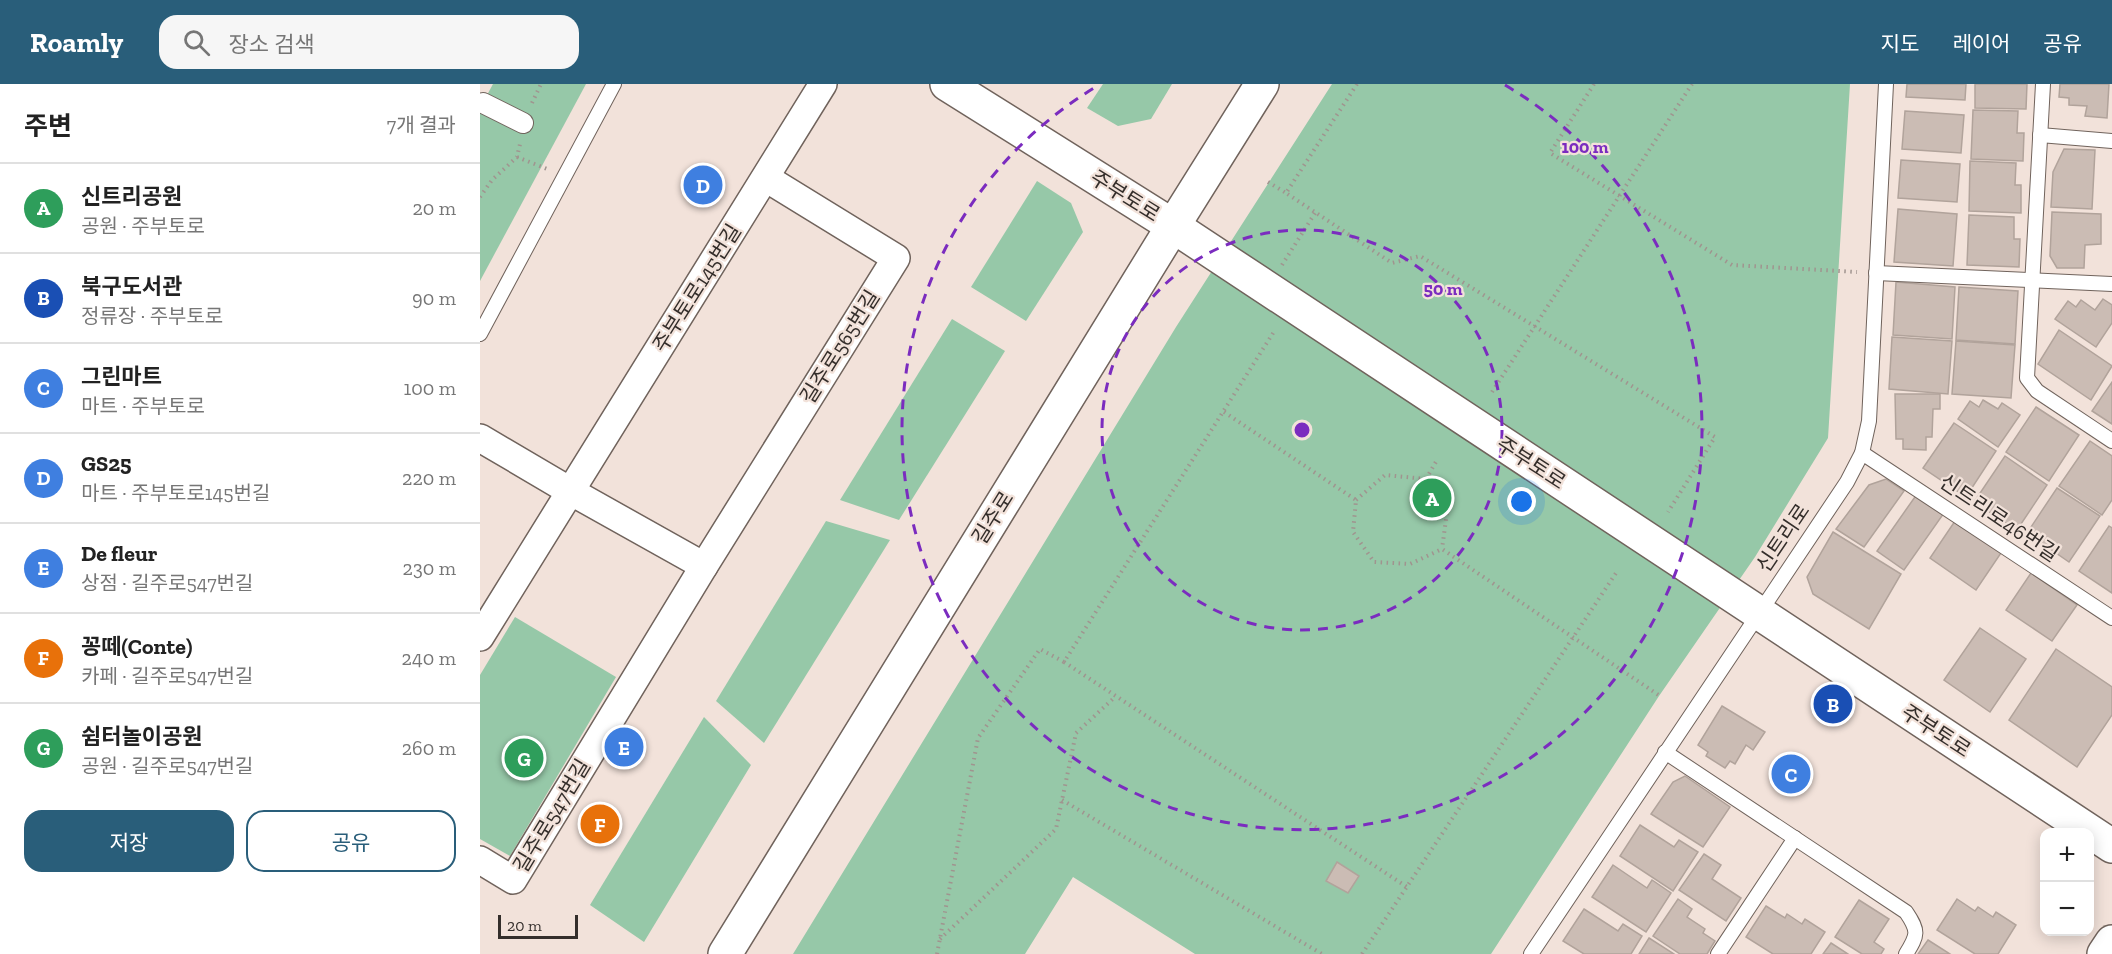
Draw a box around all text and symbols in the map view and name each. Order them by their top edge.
search box [159,15,579,69]
text: Roamly [30,26,123,59]
icon: search [180,26,213,59]
text: 장소 검색 [228,31,314,58]
text: 지도 [1881,31,1919,56]
text: 레이어 [1952,31,2010,56]
text: 공유 [2043,31,2082,56]
text: 주변 [24,110,72,142]
text: 7개 결과 [387,113,456,137]
text: 100 m [1561,136,1609,158]
pin: D [684,162,722,208]
street label: 주부토로 [1086,164,1165,227]
text: 신트리공원 [81,183,182,210]
text: A [37,196,50,220]
text: 20 m [412,196,456,220]
text: 공원 · 주부토로 [81,214,205,238]
street label: 주부토로145번길 [647,219,746,356]
text: 북구도서관 [81,273,182,300]
text: 50 m [1424,278,1463,300]
street label: 길주로565번길 [795,285,884,408]
text: B [37,286,50,310]
text: 90 m [412,286,456,310]
text: 정류장 · 주부토로 [81,304,223,328]
text: 그린마트 [81,363,162,390]
text: C [37,376,50,400]
text: 100 m [403,376,456,400]
text: 마트 · 주부토로 [81,394,205,418]
centre of rings [1292,420,1312,440]
street label: 주부토로 [1492,431,1570,494]
text: GS25 [81,450,132,477]
text: D [37,466,50,490]
text: 220 m [402,466,456,490]
street label: 신트리로46번길 [1935,469,2064,567]
pin: A [1412,476,1452,520]
text: 마트 · 주부토로145번길 [81,481,270,505]
street label: 길주로 [967,487,1019,549]
your location [1507,487,1536,516]
street label: 신트리로 [1751,499,1815,577]
text: De fleur [81,540,157,567]
text: E [38,556,49,580]
text: 230 m [403,556,456,580]
text: 상점 · 길주로547번길 [81,571,253,595]
text: 꽁떼(Conte) [81,633,192,660]
text: F [38,646,49,670]
text: 240 m [402,646,456,670]
text: 카페 · 길주로547번길 [81,664,253,688]
pin: B [1814,682,1852,726]
street label: 주부토로 [1897,699,1975,762]
text: 쉼터놀이공원 [81,723,202,750]
pin: E [604,724,644,770]
text: G [37,736,50,760]
text: 260 m [402,736,456,760]
pin: G [504,736,543,780]
pin: C [1772,752,1810,796]
text: 공원 · 길주로547번길 [81,754,253,778]
street label: 길주로547번길 [508,754,595,877]
pin: F [580,802,620,846]
button: 저장 [24,810,234,872]
button: 공유 [246,810,456,872]
map controls [2040,828,2094,936]
button: + [2040,828,2094,882]
button: − [2040,882,2094,936]
scale bar [498,912,578,940]
text: 20 m [507,916,542,935]

